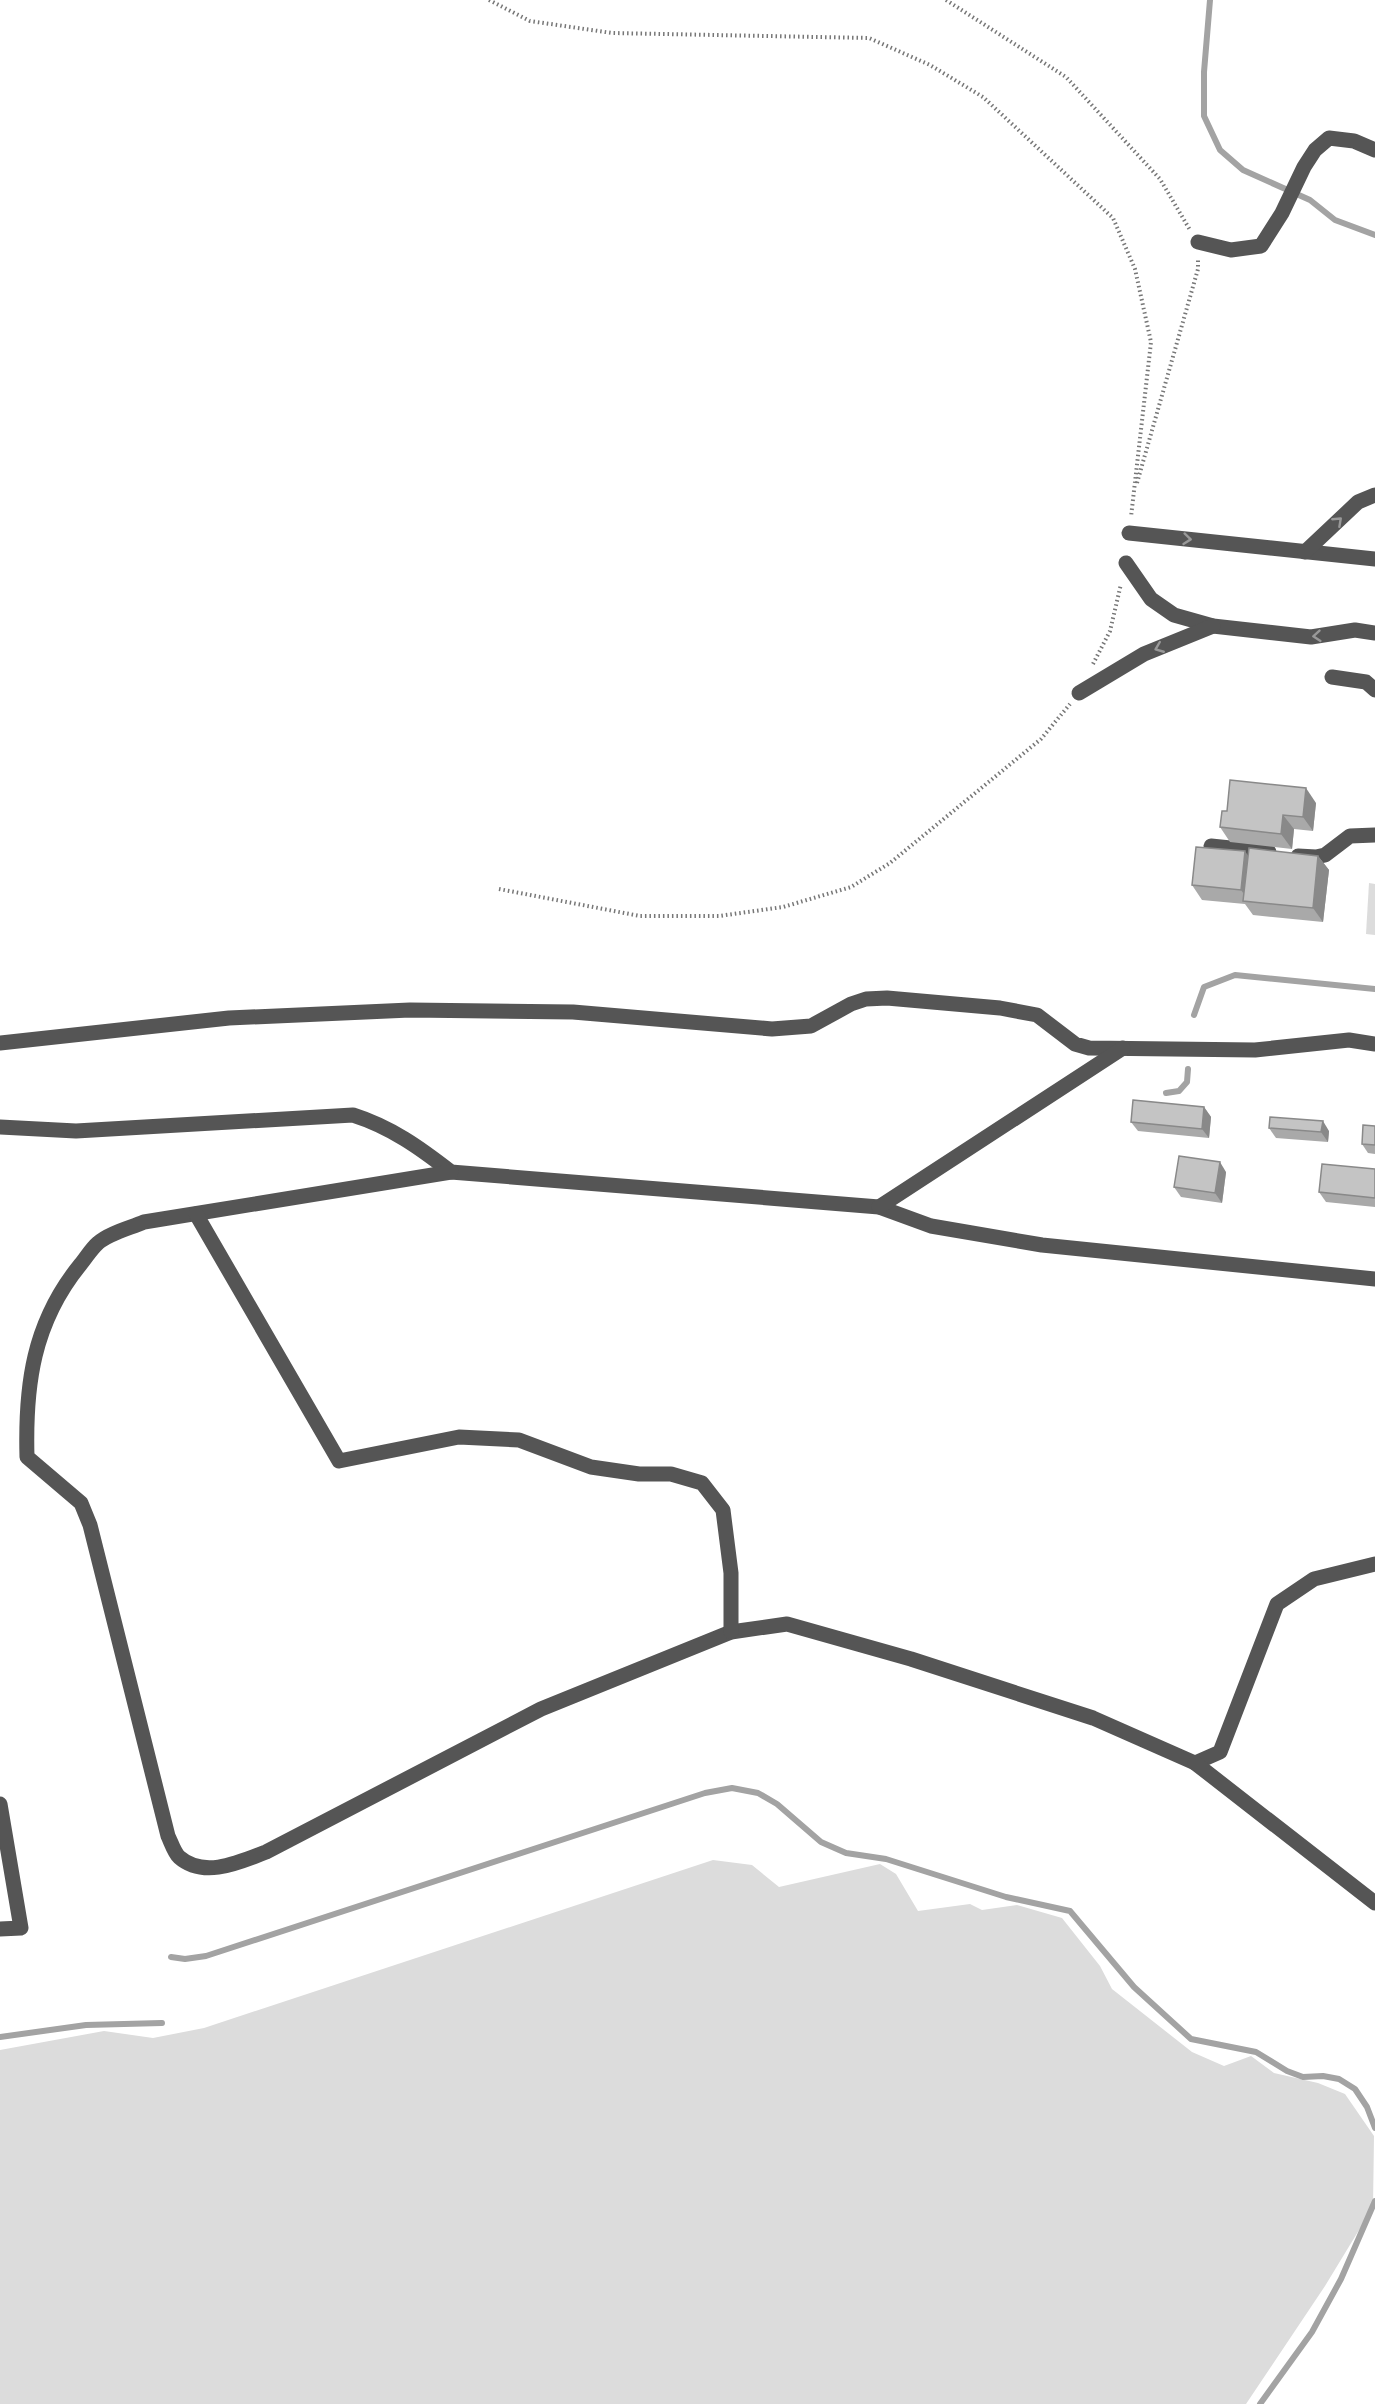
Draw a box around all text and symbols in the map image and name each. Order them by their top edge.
one-way arrow [1332,517,1342,528]
one-way arrow [1183,533,1192,545]
one-way arrow [1312,629,1321,642]
one-way arrow [1154,641,1165,653]

